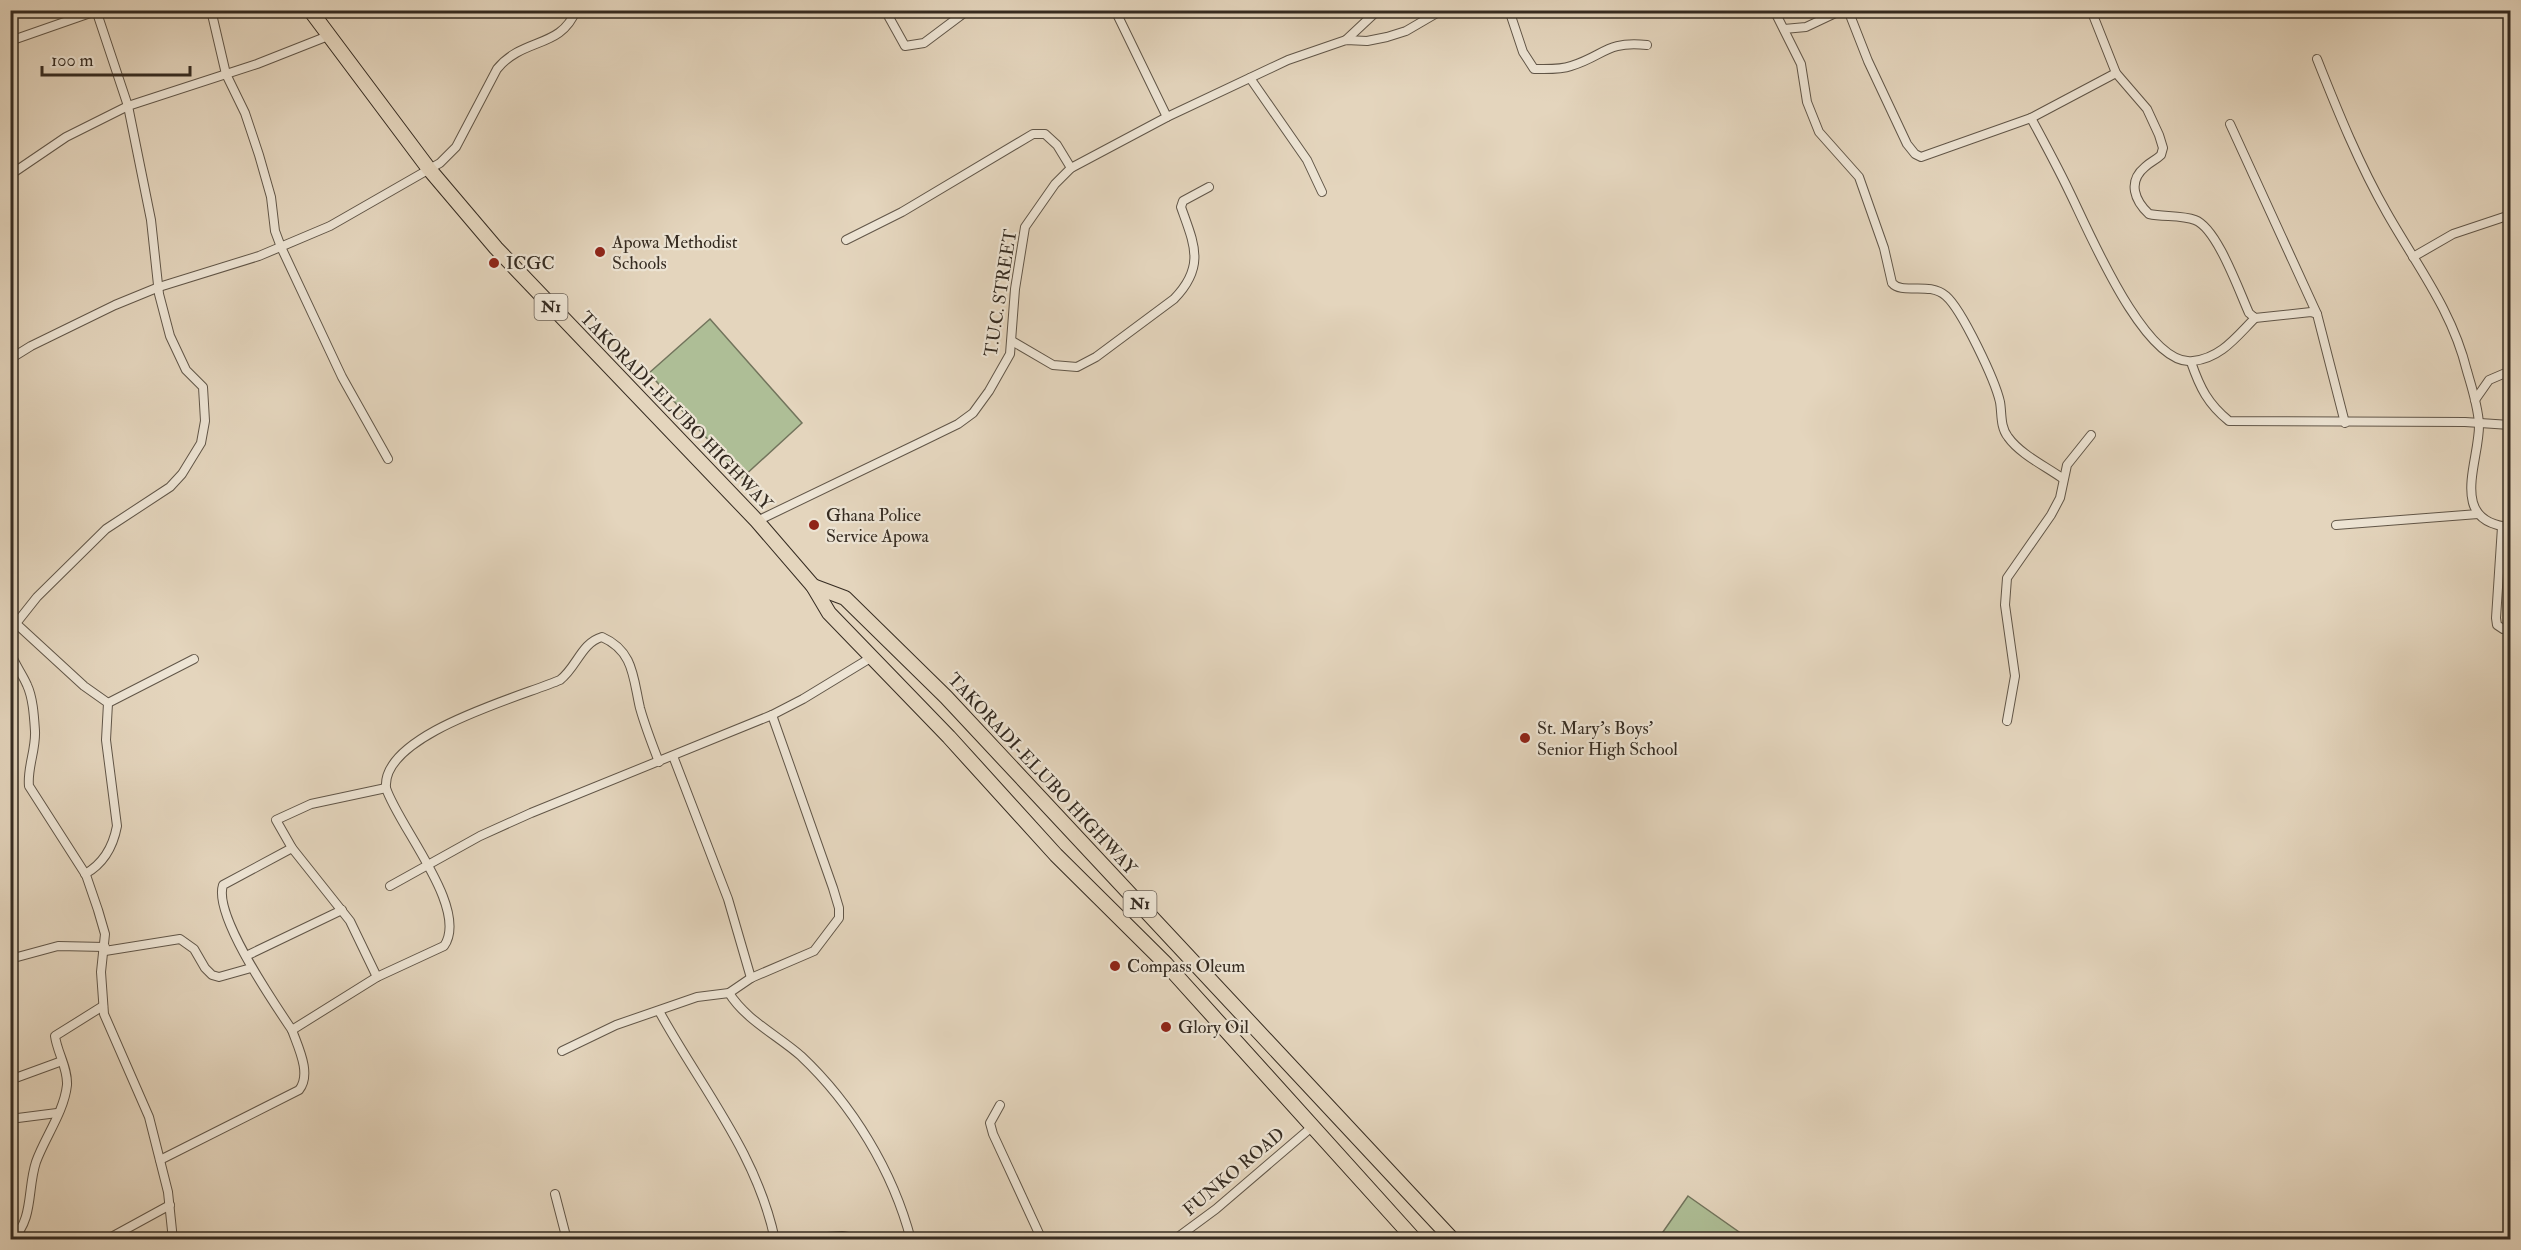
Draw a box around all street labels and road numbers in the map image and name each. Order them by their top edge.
street label: T.U.C. STREET [980,227,1023,358]
road number: N1 [534,294,568,320]
street label: TAKORADI-ELUBO HIGHWAY [575,307,778,516]
street label: TAKORADI-ELUBO HIGHWAY [942,668,1142,880]
road number: N1 [1124,891,1156,917]
street label: FUNKO ROAD [1178,1123,1290,1221]

